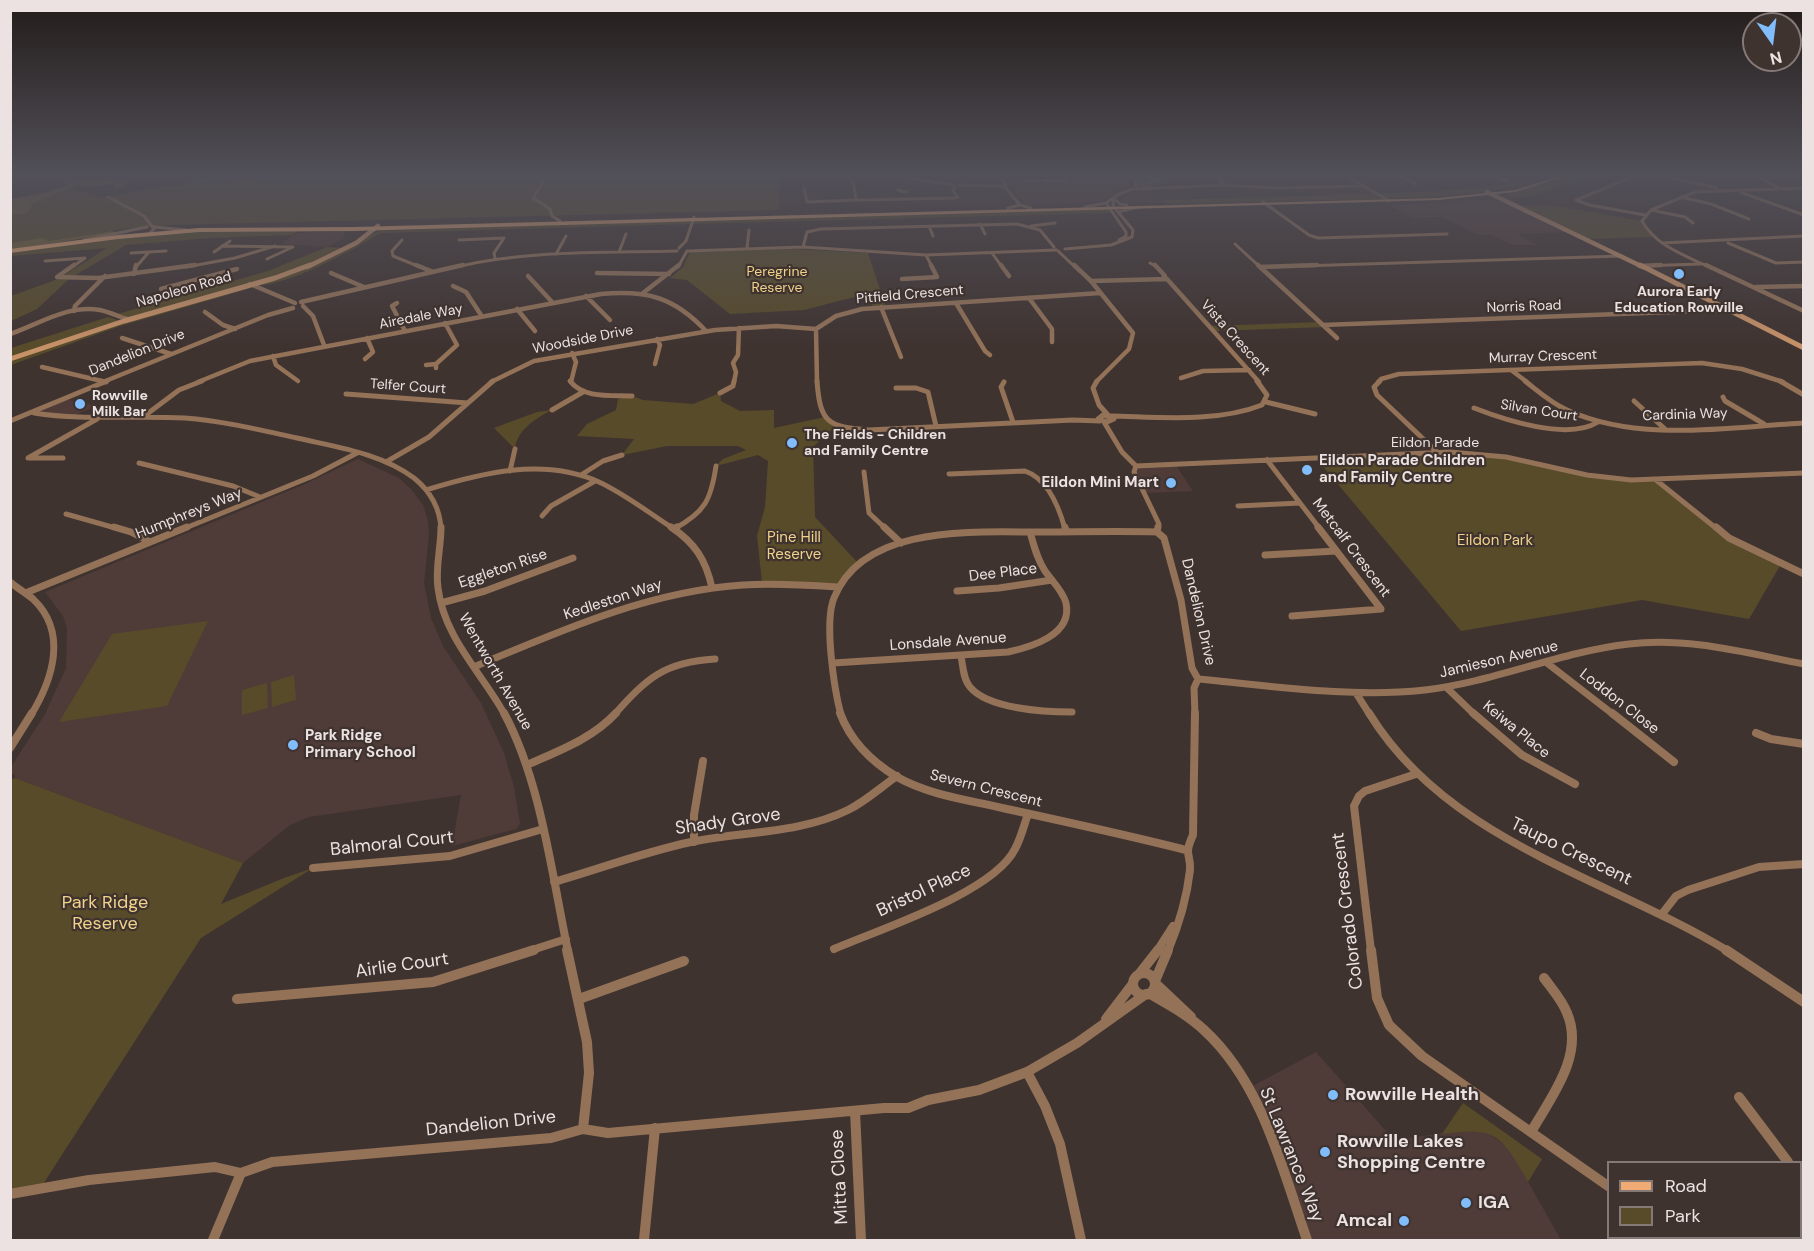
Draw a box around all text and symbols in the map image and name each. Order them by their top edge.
north arrow [1742,12,1802,72]
text: N [1768,46,1784,70]
park label: Peregrine Reserve [747,264,807,296]
marker: Aurora Early Education Rowville [1672,267,1686,281]
street label: Napoleon Road [135,268,233,312]
street label: Pitfield Crescent [856,282,964,308]
place label: Aurora Early Education Rowville [1615,284,1743,316]
street label: Vista Crescent [1197,297,1273,379]
street label: Norris Road [1486,297,1562,317]
street label: Airedale Way [378,301,464,333]
street label: Woodside Drive [531,322,635,358]
street label: Dandelion Drive [87,326,187,380]
street label: Murray Crescent [1488,347,1598,367]
street label: Telfer Court [369,376,447,398]
place label: Rowville Milk Bar [92,388,148,420]
marker: Rowville Milk Bar [73,397,87,411]
street label: Silvan Court [1499,397,1579,425]
street label: Cardinia Way [1642,405,1728,425]
place label: The Fields - Children and Family Centre [804,427,946,460]
street label: Eildon Parade [1391,435,1479,451]
marker: The Fields - Children and Family Centre [785,436,799,450]
place label: Eildon Parade Children and Family Centre [1319,452,1485,487]
marker: Eildon Parade Children and Family Centre [1300,463,1314,477]
place label: Eildon Mini Mart [1041,474,1159,492]
marker: Eildon Mini Mart [1164,476,1178,490]
street label: Humphreys Way [133,484,245,544]
street label: Metcalf Crescent [1308,495,1394,601]
park label: Pine Hill Reserve [767,529,821,564]
park label: Eildon Park [1457,532,1533,550]
street label: Eggleton Rise [456,545,550,593]
street label: Dandelion Drive [1177,557,1219,667]
street label: Dee Place [968,560,1038,586]
street label: Kedleston Way [561,576,665,624]
street label: Wentworth Avenue [454,610,536,734]
street label: Lonsdale Avenue [889,629,1007,655]
street label: Jamieson Avenue [1438,638,1560,682]
street label: Loddon Close [1576,665,1662,739]
street label: Keiwa Place [1479,698,1553,762]
place label: Park Ridge Primary School [305,727,416,762]
marker: Park Ridge Primary School [286,738,300,752]
street label: Severn Crescent [928,766,1044,812]
street label: Shady Grove [674,804,782,840]
street label: Taupo Crescent [1507,813,1635,891]
street label: Balmoral Court [329,827,455,861]
street label: Colorado Crescent [1328,831,1368,991]
street label: Bristol Place [873,860,975,922]
park label: Park Ridge Reserve [62,892,148,934]
street label: Airlie Court [354,949,450,983]
place label: Rowville Health [1345,1084,1479,1106]
street label: St Lawrance Way [1254,1085,1328,1225]
marker: Rowville Health [1326,1088,1340,1102]
street label: Dandelion Drive [425,1106,557,1142]
street label: Mitta Close [827,1129,853,1225]
place label: Rowville Lakes Shopping Centre [1337,1131,1486,1174]
marker: Rowville Lakes Shopping Centre [1318,1145,1332,1159]
legend [1607,1161,1802,1239]
text: Road [1665,1174,1707,1198]
place label: IGA [1478,1192,1510,1214]
marker: IGA [1459,1196,1473,1210]
text: Park [1665,1204,1701,1228]
place label: Amcal [1336,1210,1392,1232]
marker: Amcal [1397,1214,1411,1228]

